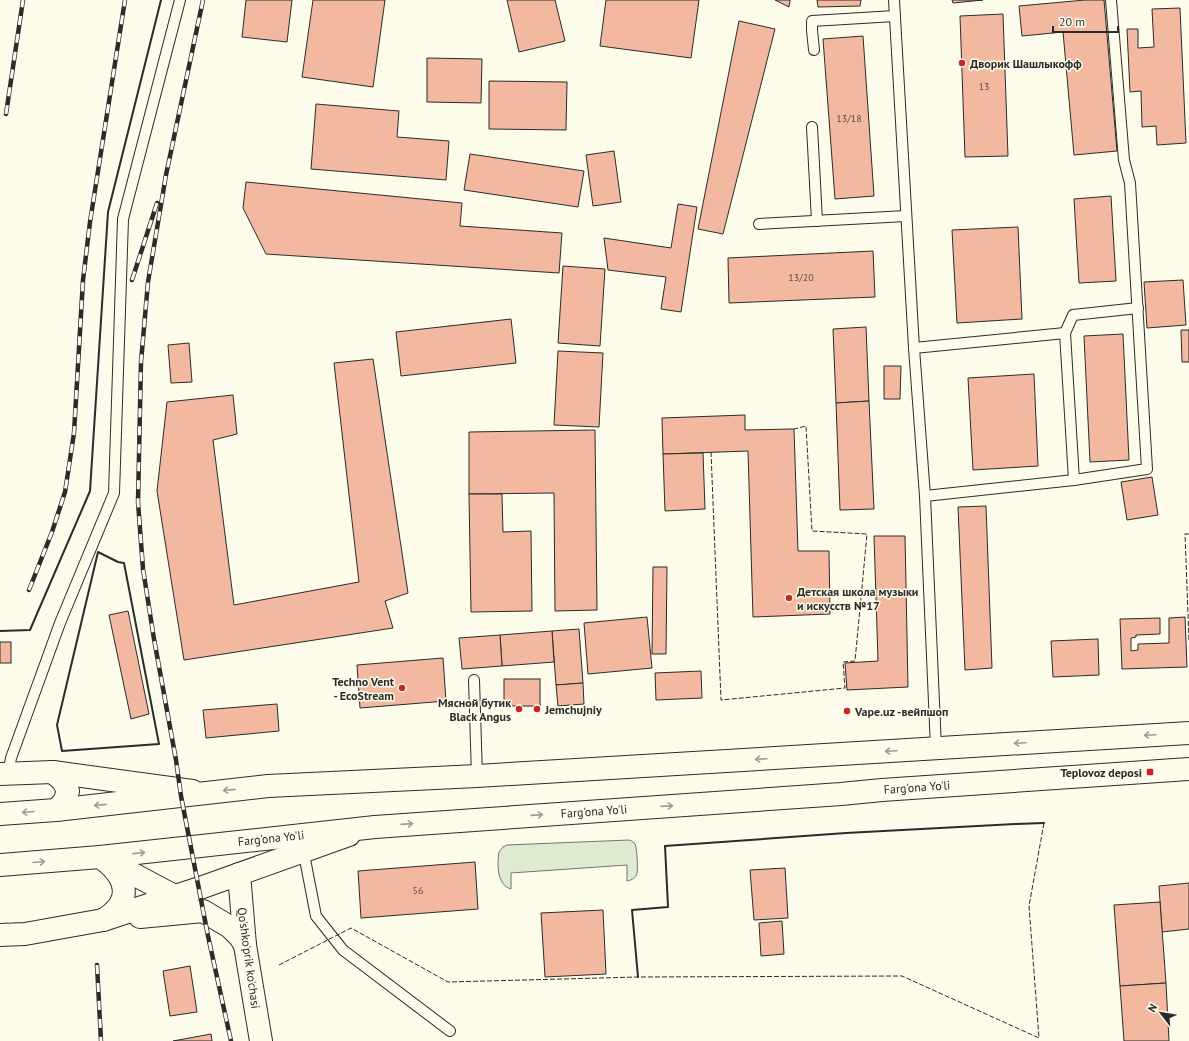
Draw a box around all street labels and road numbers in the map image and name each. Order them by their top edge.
street label: Farg'ona Yo'li [883,777,951,797]
street label: Farg'ona Yo'li [560,801,628,821]
street label: Farg'ona Yo'li [237,827,305,849]
street label: Qo'shko'prik ko'chasi [234,906,264,1010]

